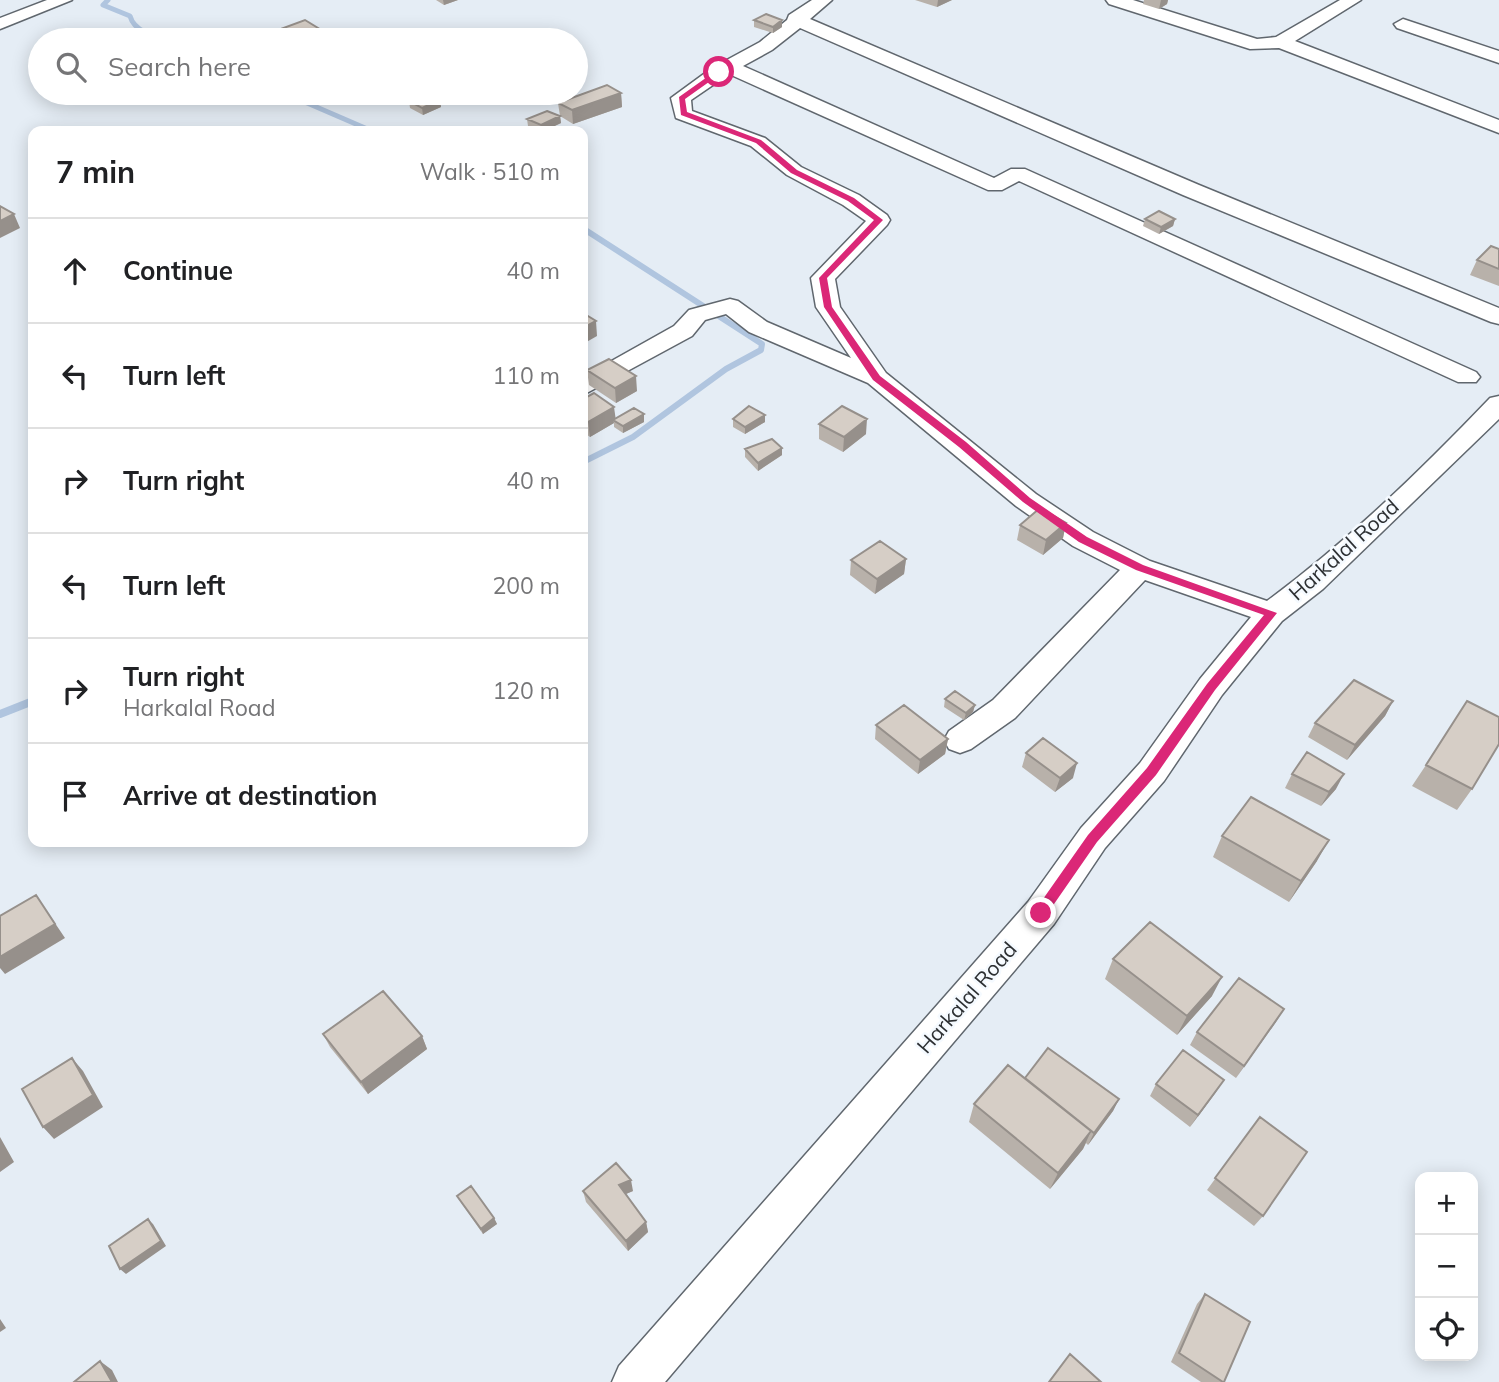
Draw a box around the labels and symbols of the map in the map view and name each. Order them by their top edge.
route start [703,56,734,87]
street label: Harkalal Road [1283,493,1404,605]
route end [1025,897,1056,928]
street label: Harkalal Road [911,936,1022,1058]

